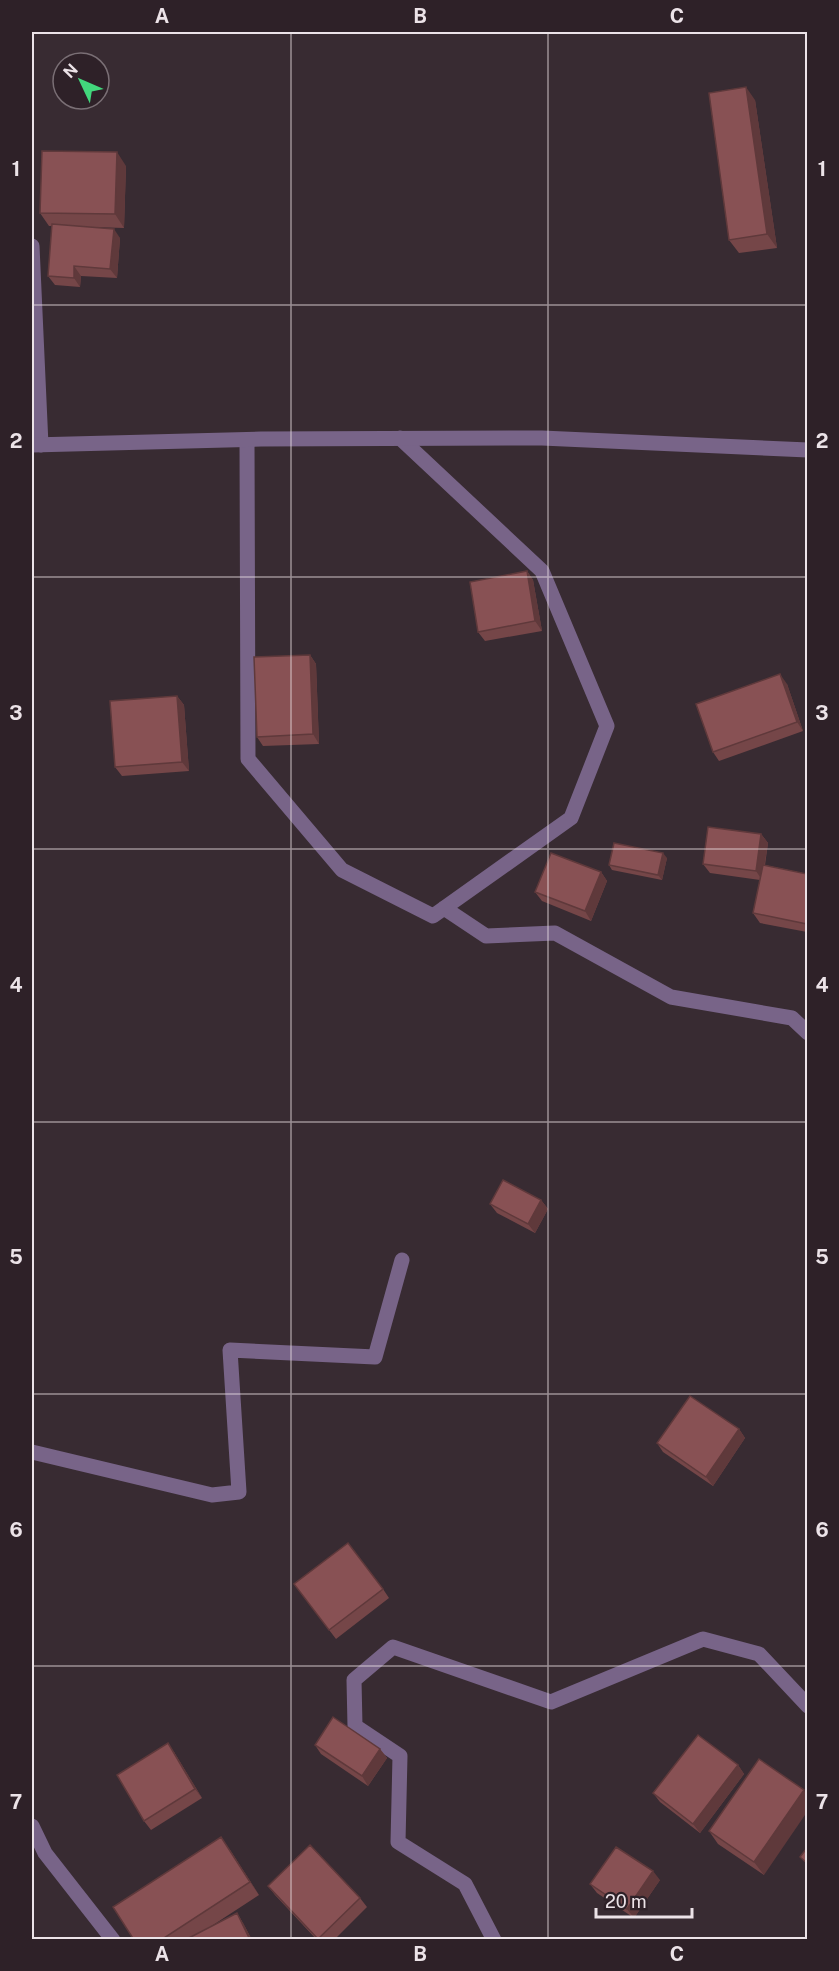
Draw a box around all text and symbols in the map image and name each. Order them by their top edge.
text: A [155,4,169,28]
text: B [413,4,427,28]
text: C [670,4,684,28]
north arrow [51,51,111,111]
text: N [59,60,82,82]
text: 1 [12,157,20,181]
text: 1 [818,157,826,181]
text: 2 [10,429,22,453]
text: 2 [816,429,828,453]
text: 3 [9,701,23,725]
text: 3 [815,701,829,725]
text: 4 [9,973,23,997]
text: 4 [815,973,829,997]
text: 5 [9,1245,23,1269]
text: 5 [815,1245,829,1269]
text: 6 [9,1518,23,1542]
text: 6 [815,1518,829,1542]
text: 7 [10,1790,22,1814]
text: 7 [816,1790,828,1814]
scale bar [596,1881,692,1919]
text: 20 m [605,1891,647,1912]
text: A [155,1942,169,1966]
text: B [413,1942,427,1966]
text: C [670,1942,684,1966]

